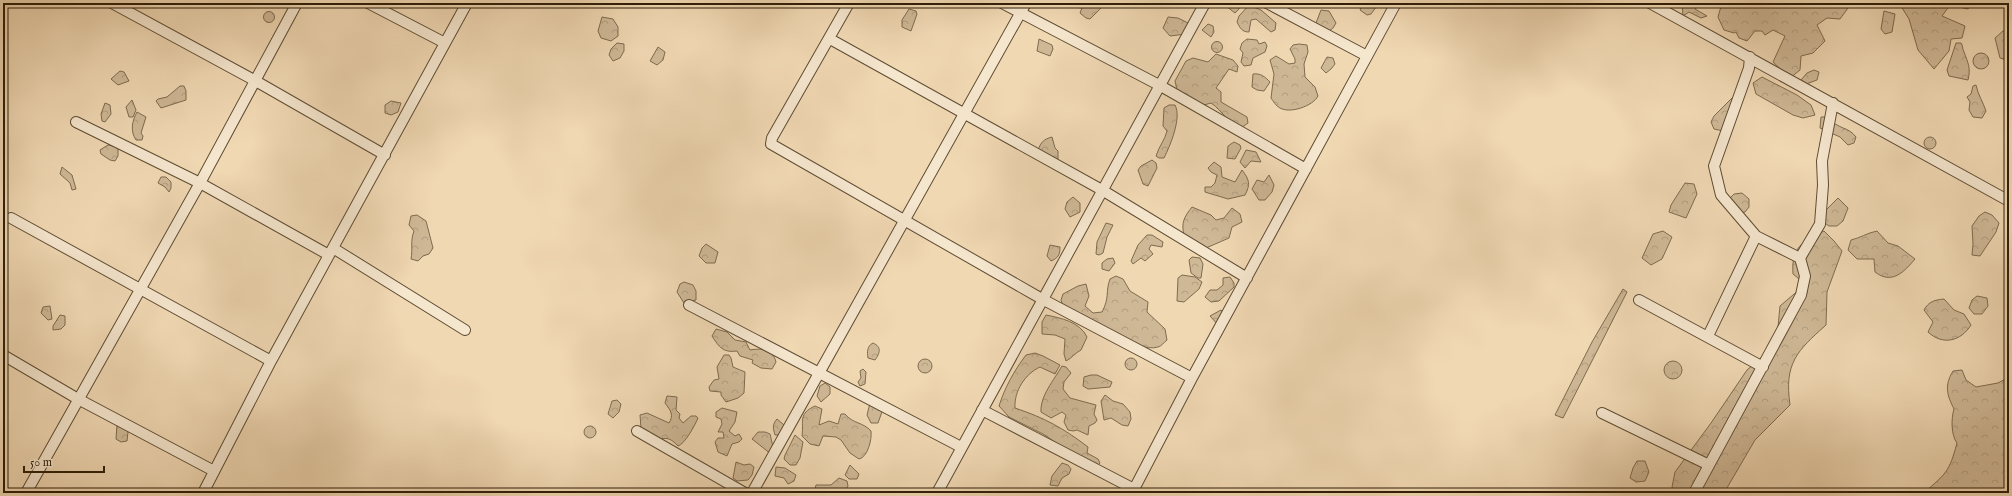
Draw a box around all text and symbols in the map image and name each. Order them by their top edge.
scale bar [24,448,104,474]
text: 50 m [30,455,52,470]

